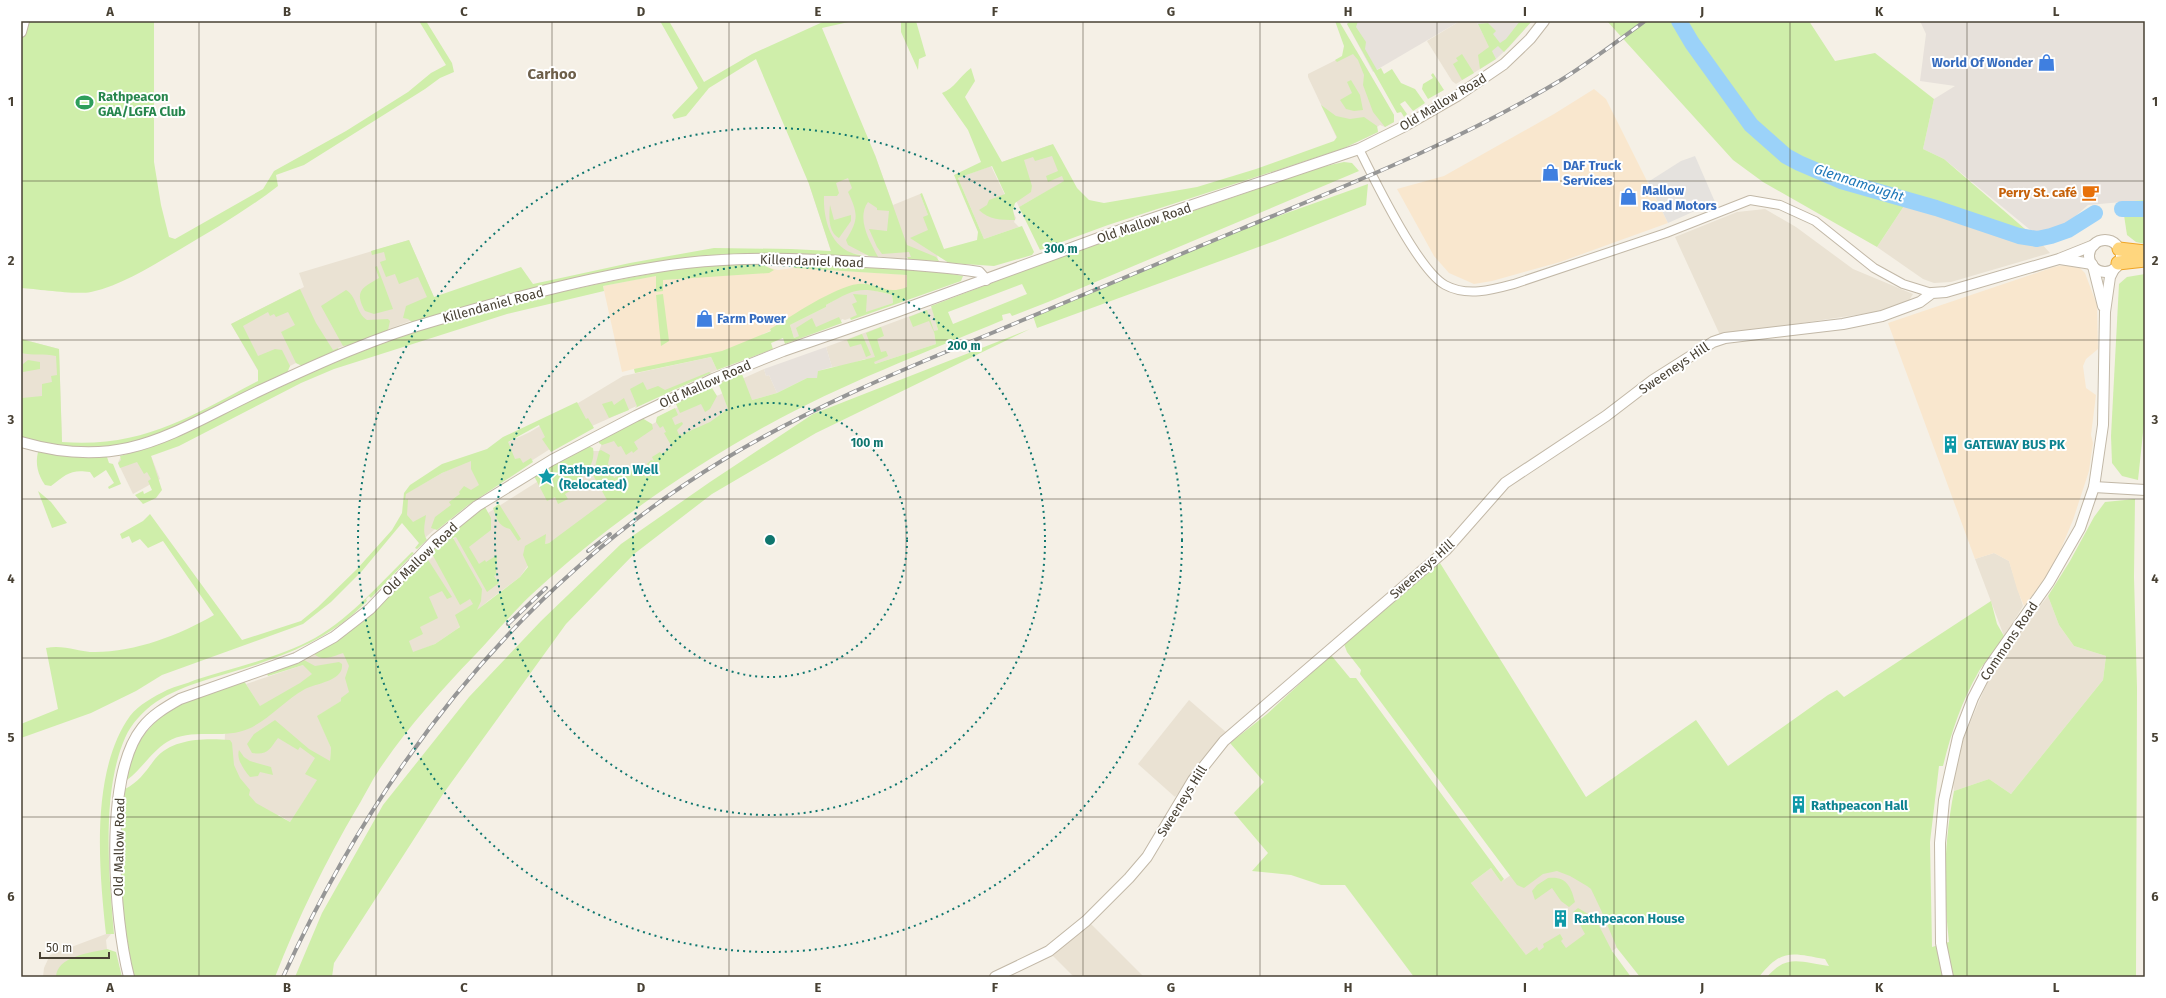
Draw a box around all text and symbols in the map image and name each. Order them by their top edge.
text: A [105,4,114,19]
text: B [283,4,291,19]
text: C [460,4,468,19]
text: D [637,4,646,19]
text: E [815,4,822,19]
text: F [992,4,999,19]
text: G [1167,4,1175,19]
text: H [1344,4,1352,19]
text: I [1523,4,1527,19]
text: J [1699,4,1704,19]
text: K [1875,4,1884,19]
text: L [2053,4,2060,19]
shop icon: World Of Wonder [2036,52,2056,72]
place label: World Of Wonder [1932,55,2034,70]
district label: Carhoo [528,65,577,83]
street label: Old Mallow Road [1397,70,1489,134]
place label: Rathpeacon GAA/LGFA Club [98,89,186,119]
sports icon: Rathpeacon GAA/LGFA Club [75,93,95,113]
text: 1 [8,94,14,109]
text: 1 [2152,94,2158,109]
place label: DAF Truck Services [1563,158,1622,188]
water label: Glennamought [1812,160,1906,206]
shop icon: DAF Truck Services [1540,162,1560,182]
cafe icon: Perry St. café [2080,182,2100,202]
place label: Mallow Road Motors [1642,183,1718,213]
place label: Perry St. café [1999,185,2077,200]
shop icon: Mallow Road Motors [1619,187,1639,207]
street label: Old Mallow Road [1095,200,1193,246]
text: 300 m [1043,242,1078,256]
street label: Killendaniel Road [760,252,864,270]
text: 2 [8,253,15,268]
text: 2 [2152,253,2159,268]
street label: Killendaniel Road [441,284,545,326]
shop icon: Farm Power [694,308,714,328]
place label: Farm Power [717,311,787,326]
text: 200 m [947,339,981,353]
street label: Sweeneys Hill [1636,339,1712,397]
street label: Old Mallow Road [657,357,753,411]
text: 3 [7,412,15,427]
text: 3 [2151,412,2159,427]
building icon: GATEWAY BUS PK [1941,434,1961,454]
text: 100 m [851,436,883,450]
place label: GATEWAY BUS PK [1964,437,2066,452]
place label: Rathpeacon Well (Relocated) [559,462,659,492]
place icon: Rathpeacon Well (Relocated) [536,466,556,486]
street label: Old Mallow Road [379,519,461,599]
centre of rings [763,533,777,547]
street label: Sweeneys Hill [1387,536,1457,602]
text: 4 [7,571,15,586]
text: 4 [2151,571,2159,586]
street label: Commons Road [1977,599,2041,683]
text: 5 [8,730,15,745]
text: 5 [2152,730,2159,745]
street label: Sweeneys Hill [1154,762,1210,839]
building icon: Rathpeacon Hall [1788,795,1808,815]
street label: Old Mallow Road [111,797,127,897]
place label: Rathpeacon Hall [1811,798,1908,813]
text: 6 [7,889,15,904]
text: 6 [2151,889,2159,904]
building icon: Rathpeacon House [1551,908,1571,928]
place label: Rathpeacon House [1574,911,1685,926]
scale bar [40,934,109,960]
text: 50 m [46,941,72,955]
text: A [105,980,114,995]
text: B [283,980,291,995]
text: C [460,980,468,995]
text: D [637,980,646,995]
text: E [815,980,822,995]
text: F [992,980,999,995]
text: G [1167,980,1175,995]
text: H [1344,980,1352,995]
text: I [1523,980,1527,995]
text: J [1699,980,1704,995]
text: K [1875,980,1884,995]
text: L [2053,980,2060,995]

